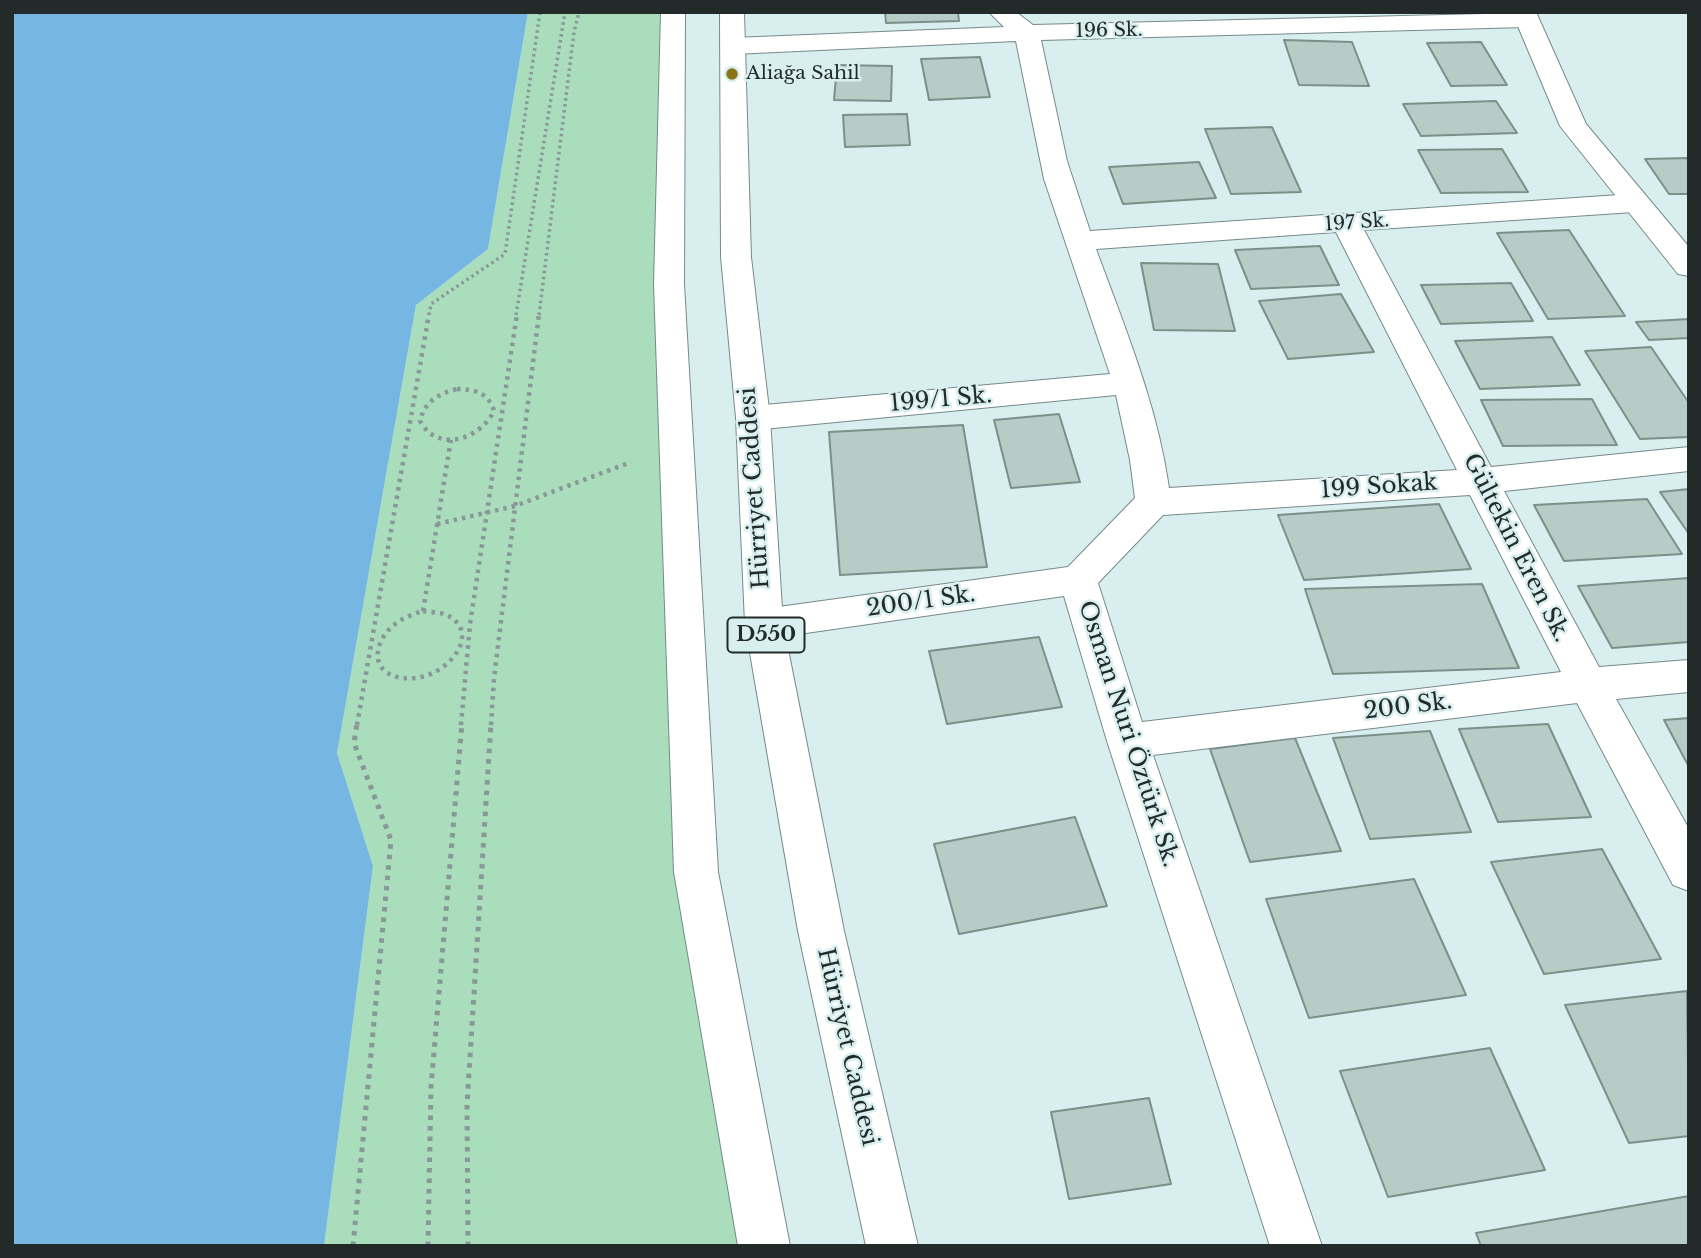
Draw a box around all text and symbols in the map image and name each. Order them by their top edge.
street label: 196 Sk. [1075,19,1143,43]
place label: Aliağa Sahil [746,63,860,85]
marker: Aliağa Sahil [724,66,740,82]
street label: 197 Sk. [1324,209,1390,237]
street label: 199/1 Sk. [889,382,993,418]
street label: Hürriyet Caddesi [734,386,776,590]
street label: Gültekin Eren Sk. [1457,449,1575,647]
street label: 199 Sokak [1319,469,1439,505]
street label: 200/1 Sk. [865,581,977,623]
street label: Osman Nuri Öztürk Sk. [1072,597,1184,871]
road number: D550 [728,618,804,652]
street label: 200 Sk. [1362,688,1454,726]
street label: Hürriyet Caddesi [811,945,883,1149]

